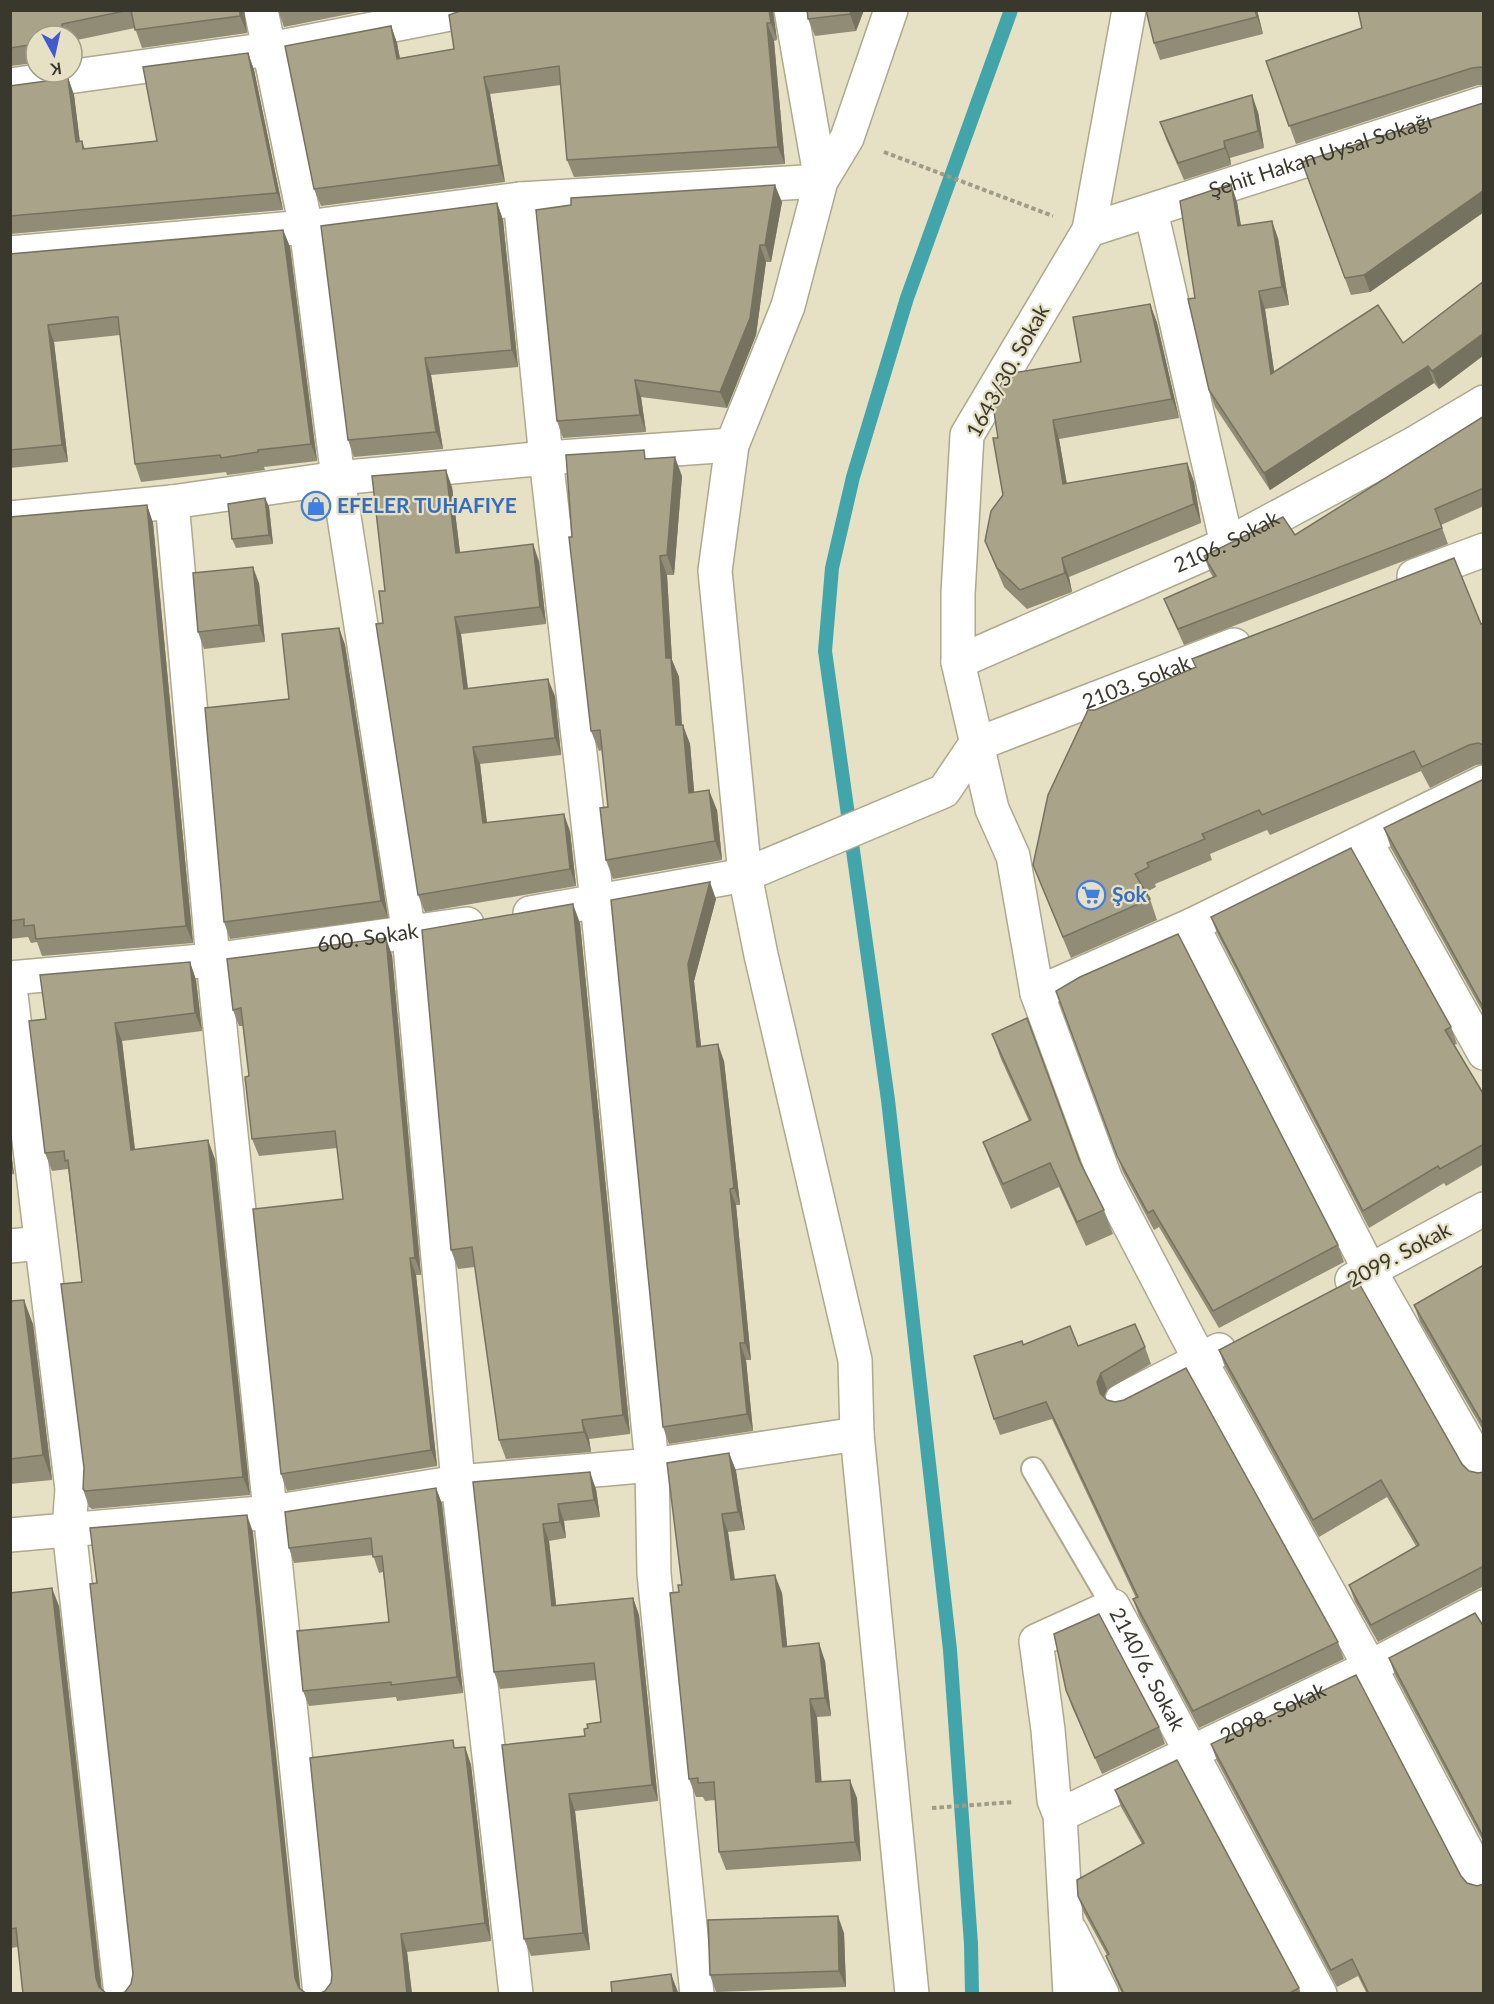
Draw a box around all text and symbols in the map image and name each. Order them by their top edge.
north arrow [24,24,84,84]
text: K [48,59,63,80]
street label: Şehit Hakan Uysal Sokağı [1205,107,1434,202]
street label: 1643/30. Sokak [960,299,1054,441]
shop icon: EFELER TUHAFIYE [300,490,332,522]
place label: EFELER TUHAFIYE [337,492,517,517]
street label: 2106. Sokak [1169,504,1283,577]
street label: 2103. Sokak [1078,649,1194,713]
supermarket icon: Şok [1075,879,1107,911]
place label: Şok [1112,881,1148,906]
street label: 600. Sokak [315,917,420,956]
street label: 2099. Sokak [1342,1216,1455,1291]
street label: 2140/6. Sokak [1105,1603,1191,1735]
street label: 2098. Sokak [1215,1676,1330,1748]

